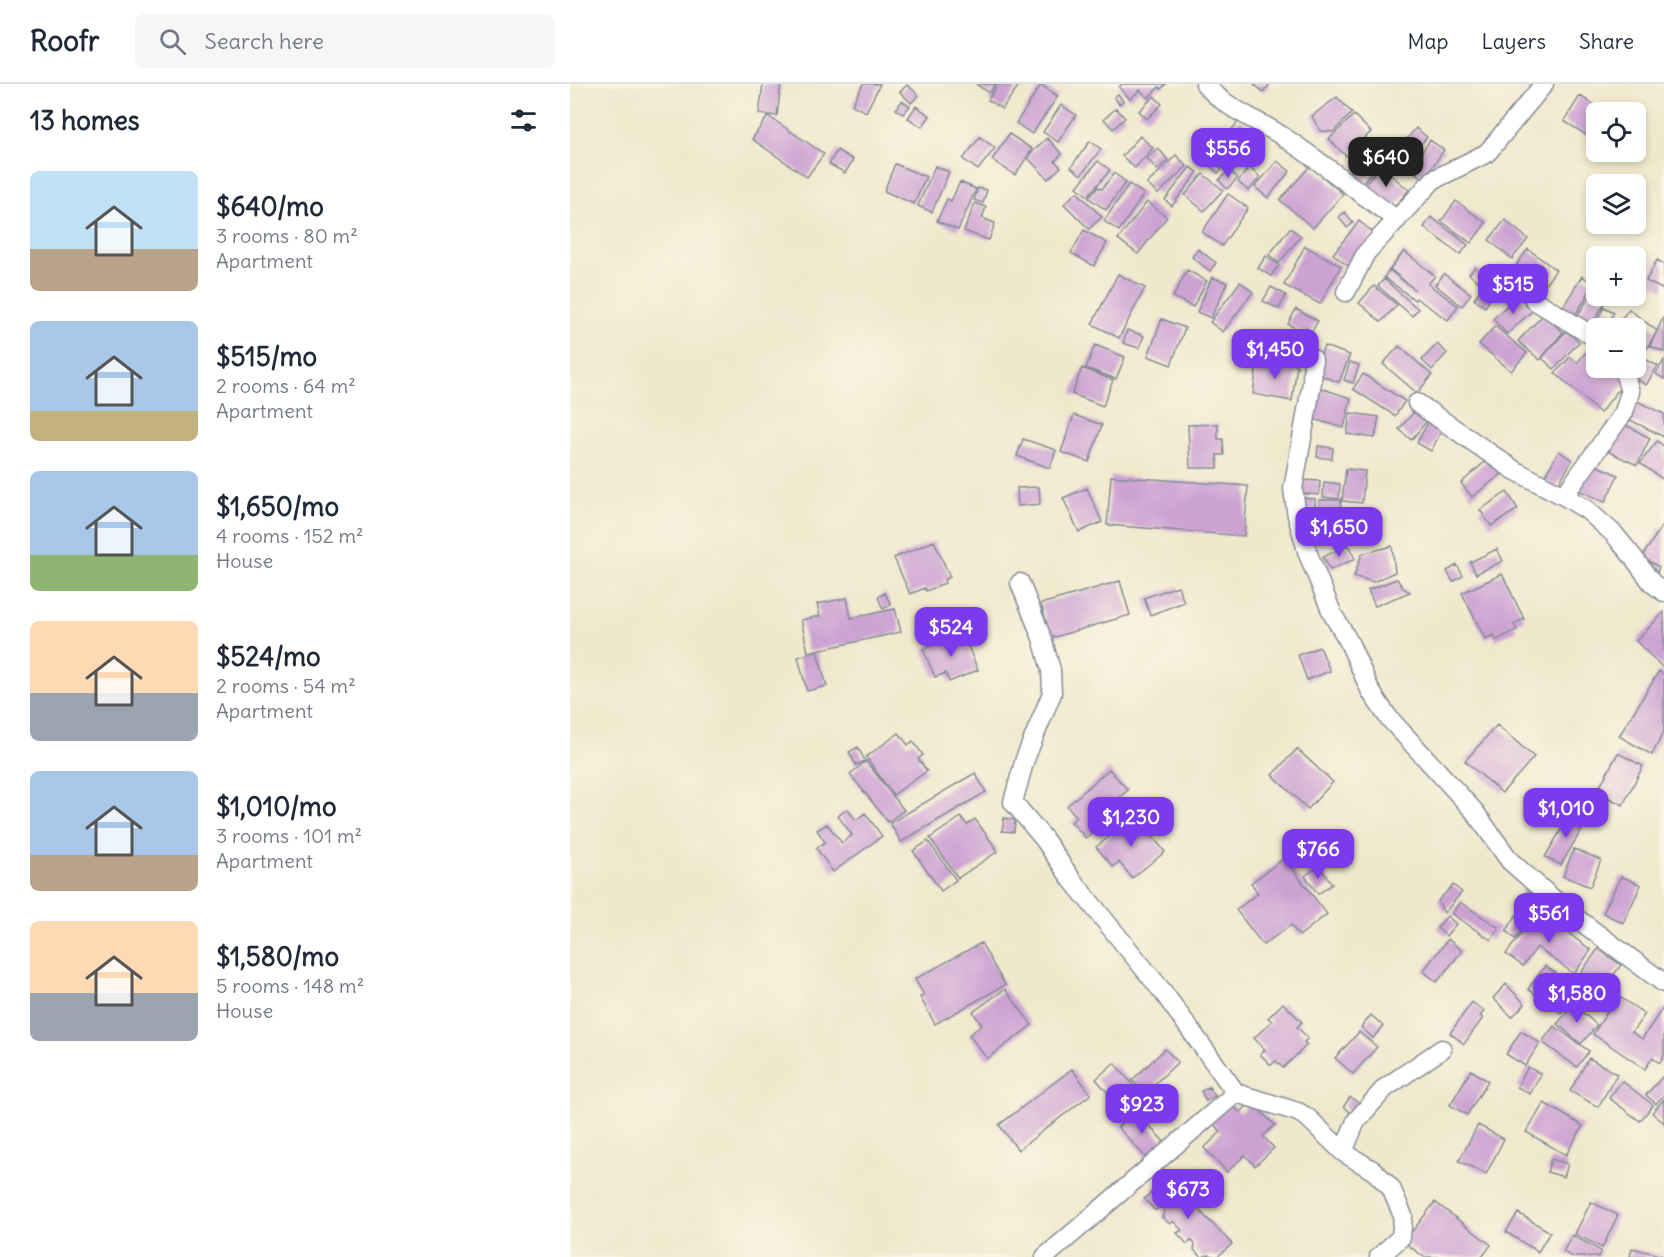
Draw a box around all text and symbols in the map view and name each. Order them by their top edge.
search box [135,14,555,68]
text: Roofr [30,23,99,59]
icon: search [156,25,189,58]
text: Search here [204,27,324,55]
text: Map [1408,28,1448,55]
text: Layers [1481,28,1546,55]
text: Share [1579,28,1634,55]
map controls [1586,102,1646,378]
button: locate [1586,102,1646,162]
text: 13 homes [30,104,140,137]
icon: filters [507,104,540,137]
pin: $556 [1192,128,1264,179]
text: $556 [1205,135,1251,160]
pin: $640 [1350,137,1422,188]
text: $640 [1362,144,1410,169]
button: layers [1586,174,1646,234]
text: $640/mo [216,190,324,223]
icon: home [78,195,150,267]
text: 3 rooms · 80 m² [216,223,358,248]
button: + [1586,246,1646,306]
text: Apartment [216,248,313,273]
pin: $515 [1477,264,1549,315]
text: $515 [1492,271,1534,296]
button: − [1586,318,1646,378]
pin: $1,450 [1226,329,1324,380]
text: $1,450 [1246,336,1304,361]
text: $515/mo [216,340,317,373]
icon: home [78,345,150,417]
text: 2 rooms · 64 m² [216,373,356,398]
text: Apartment [216,398,313,423]
text: $1,650/mo [216,490,339,523]
icon: home [78,495,150,567]
pin: $1,650 [1290,507,1388,558]
text: $1,650 [1309,514,1369,539]
text: 4 rooms · 152 m² [216,523,364,548]
text: House [216,548,273,573]
pin: $524 [915,607,987,658]
text: $524 [929,614,973,639]
text: $524/mo [216,640,321,673]
icon: home [78,645,150,717]
text: 2 rooms · 54 m² [216,673,356,698]
text: Apartment [216,698,313,723]
pin: $1,010 [1517,788,1615,839]
text: $1,010/mo [216,790,337,823]
icon: home [78,795,150,867]
text: $1,010 [1537,795,1595,820]
pin: $1,230 [1082,797,1180,848]
text: $1,230 [1102,804,1160,829]
text: 3 rooms · 101 m² [216,823,362,848]
pin: $766 [1282,829,1354,880]
text: $766 [1296,836,1340,861]
text: Apartment [216,848,313,873]
pin: $561 [1513,893,1585,944]
text: $561 [1528,900,1570,925]
text: $1,580/mo [216,940,339,973]
icon: home [78,945,150,1017]
text: 5 rooms · 148 m² [216,973,364,998]
pin: $1,580 [1528,973,1626,1024]
text: $1,580 [1547,980,1607,1005]
text: House [216,998,273,1023]
pin: $923 [1106,1084,1178,1135]
text: $923 [1120,1091,1164,1116]
pin: $673 [1152,1169,1224,1220]
text: $673 [1166,1176,1210,1201]

